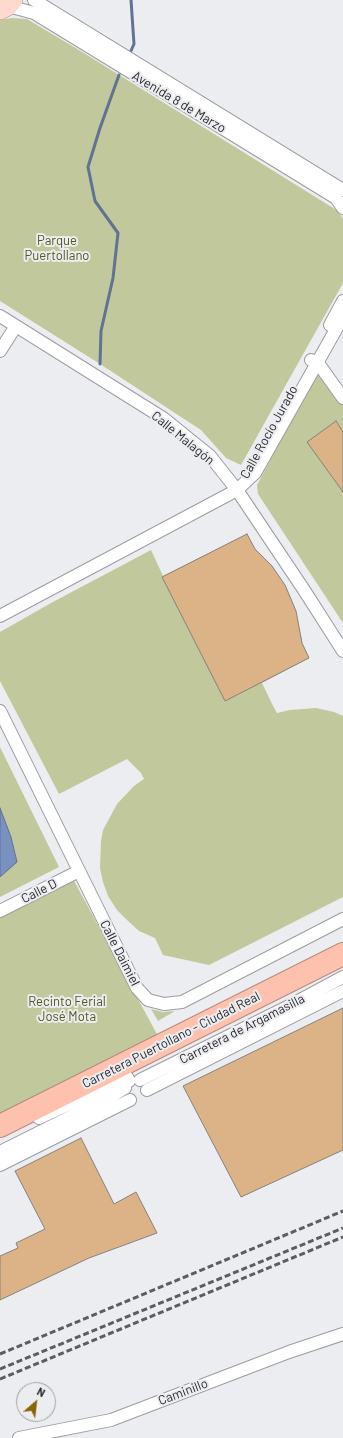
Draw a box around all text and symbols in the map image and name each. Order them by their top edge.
street label: Avenida 8 de Marzo [129,68,229,136]
park label: Parque Puertollano [25,233,89,264]
street label: Calle Rocío Jurado [237,383,301,481]
street label: Calle Malagón [148,408,218,468]
street label: Calle D [19,875,59,907]
street label: Calle Daimiel [97,917,143,989]
street label: Carretera Puertollano - Ciudad Real [80,988,262,1092]
street label: Carretera de Argamasilla [177,991,307,1067]
park label: Recinto Ferial José Mota [28,994,106,1025]
street label: Caminillo [156,1375,210,1409]
north arrow [16,1382,56,1422]
text: N [35,1384,48,1399]

